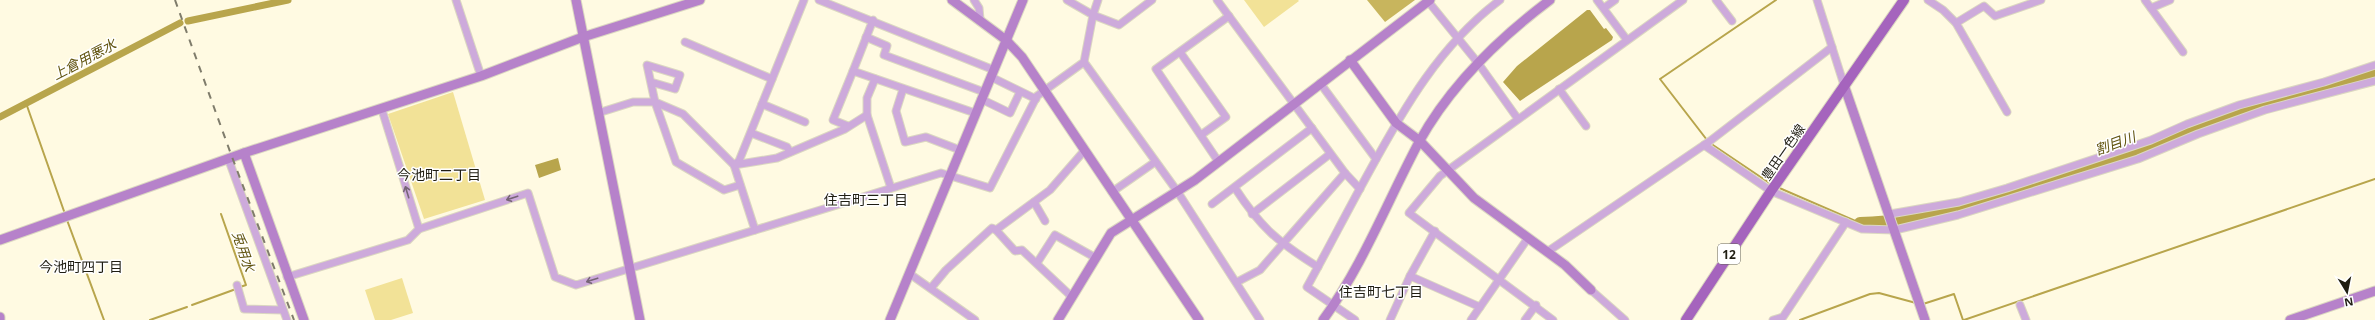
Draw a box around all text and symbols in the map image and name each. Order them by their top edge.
water label: 上倉用悪水 [49,33,121,84]
street label: 豊田一色線 [1757,120,1809,184]
water label: 割目川 [2092,126,2140,159]
district label: 今池町二丁目 [397,165,481,184]
one-way arrow [403,185,410,198]
district label: 住吉町三丁目 [824,190,908,209]
one-way arrow [506,195,519,202]
water label: 兎用水 [228,228,260,276]
road number: 12 [1718,244,1740,264]
district label: 今池町四丁目 [39,257,123,276]
north arrow [2327,272,2367,312]
one-way arrow [585,277,598,284]
district label: 住吉町七丁目 [1339,282,1423,301]
text: N [2343,294,2355,311]

